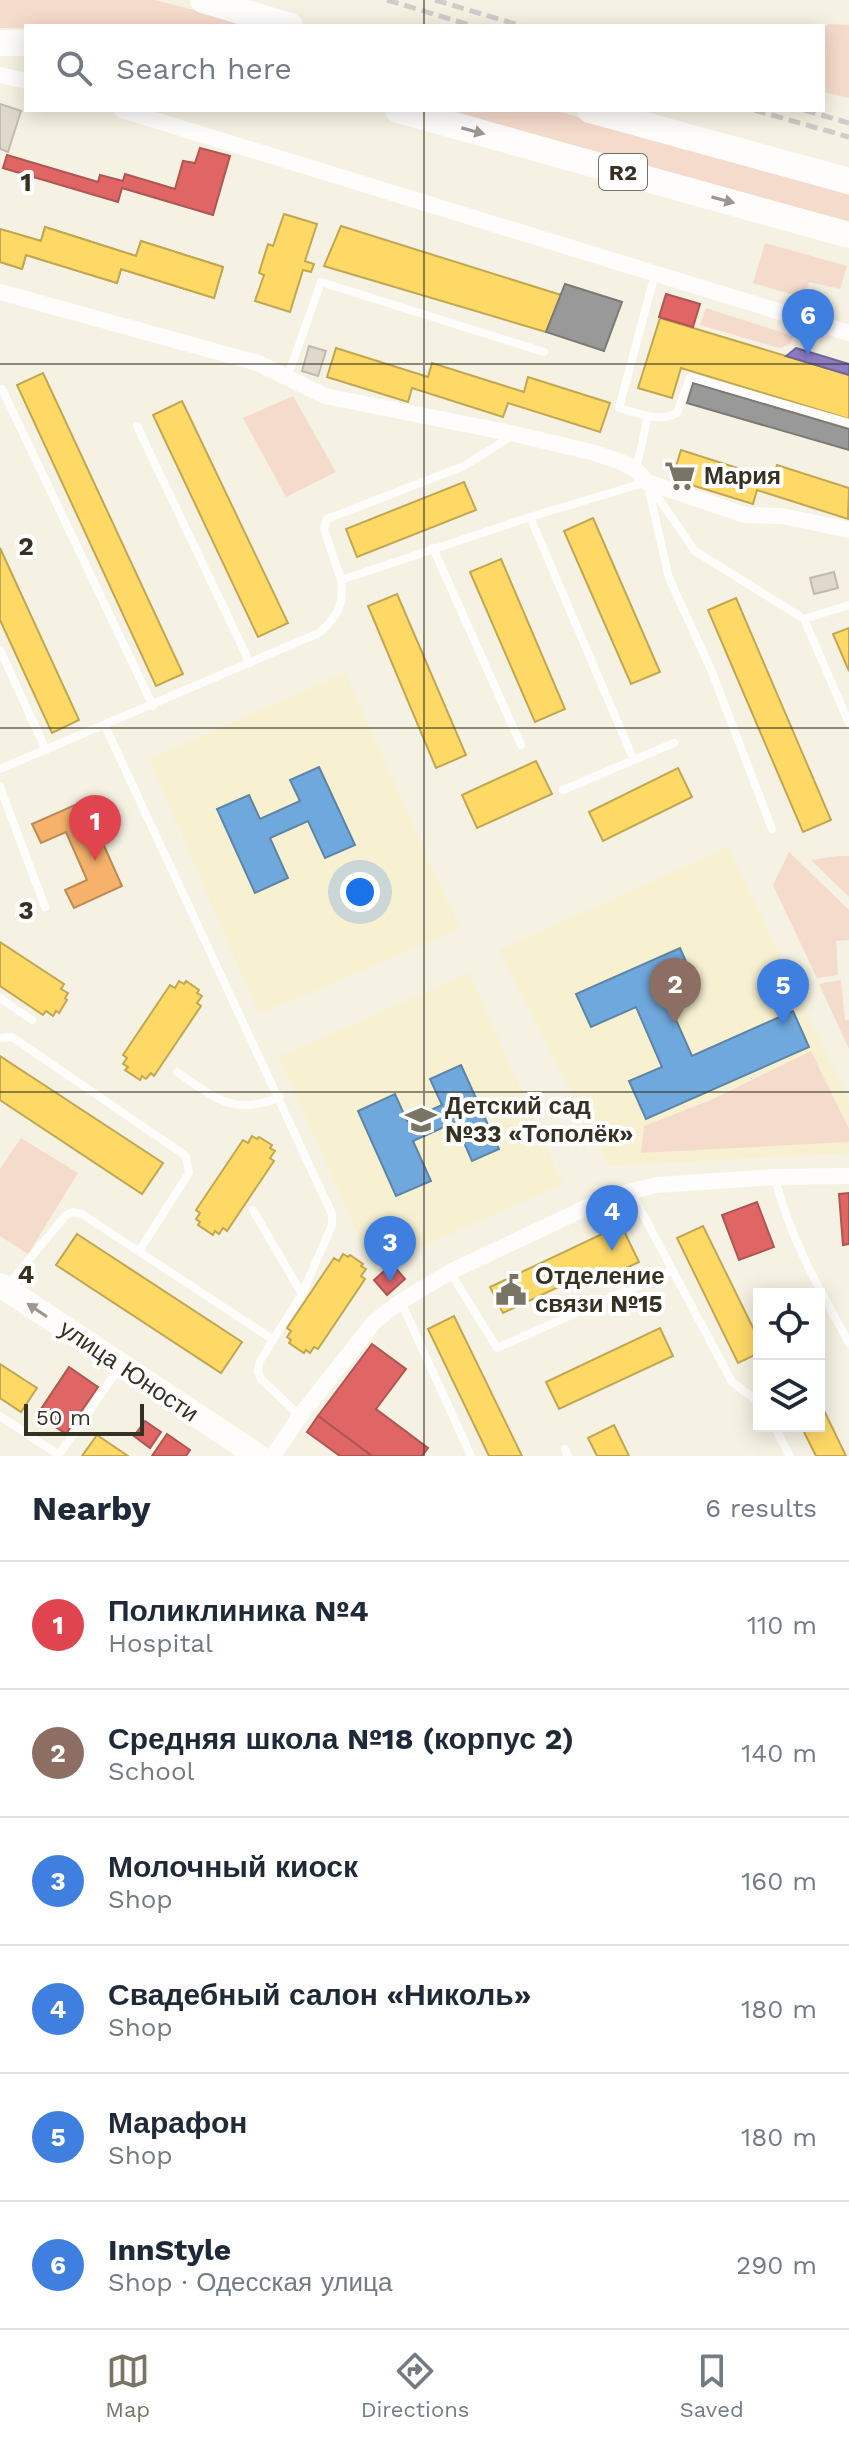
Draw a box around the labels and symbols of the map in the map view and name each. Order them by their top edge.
one-way arrow [461,125,485,138]
road number: R2 [599,154,647,190]
text: 1 [20,167,32,197]
one-way arrow [712,194,736,207]
pin: 6 [782,289,834,355]
supermarket icon: Мария [663,459,697,493]
place label: Мария [704,462,781,490]
text: 2 [18,531,34,561]
pin: 1 [69,795,121,861]
your location [340,872,380,912]
text: 3 [18,895,34,925]
pin: 2 [649,958,701,1024]
pin: 5 [757,959,809,1025]
place label: Детский сад №33 «Тополёк» [445,1092,633,1148]
school or university icon: Детский сад №33 «Тополёк» [404,1103,438,1137]
pin: 4 [586,1185,638,1251]
pin: 3 [364,1216,416,1282]
text: 4 [18,1259,35,1289]
place label: Отделение связи №15 [535,1262,665,1318]
public building icon: Отделение связи №15 [494,1273,528,1307]
one-way arrow [27,1302,48,1317]
street label: улица Юности [54,1314,204,1428]
scale bar [24,1400,144,1436]

